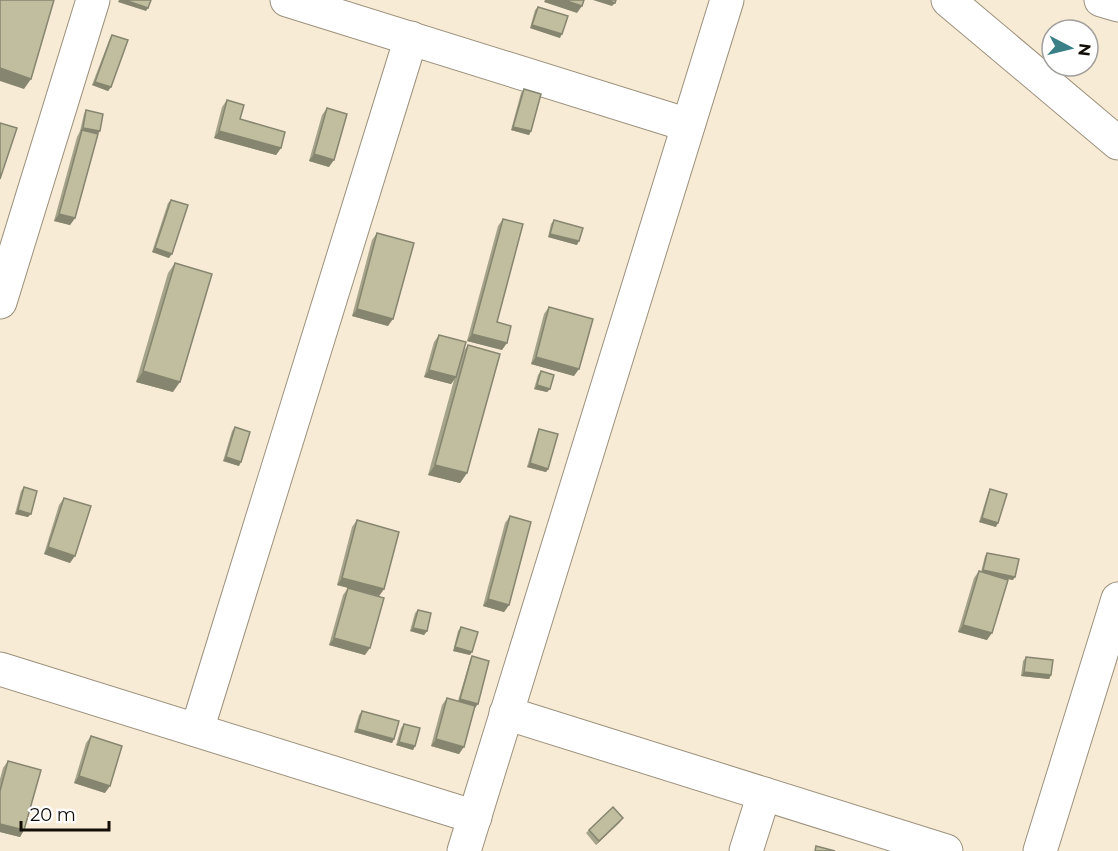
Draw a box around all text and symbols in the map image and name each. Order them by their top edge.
north arrow [1040,18,1100,78]
text: N [1074,42,1095,57]
scale bar [21,794,110,832]
text: 20 m [30,804,76,826]

